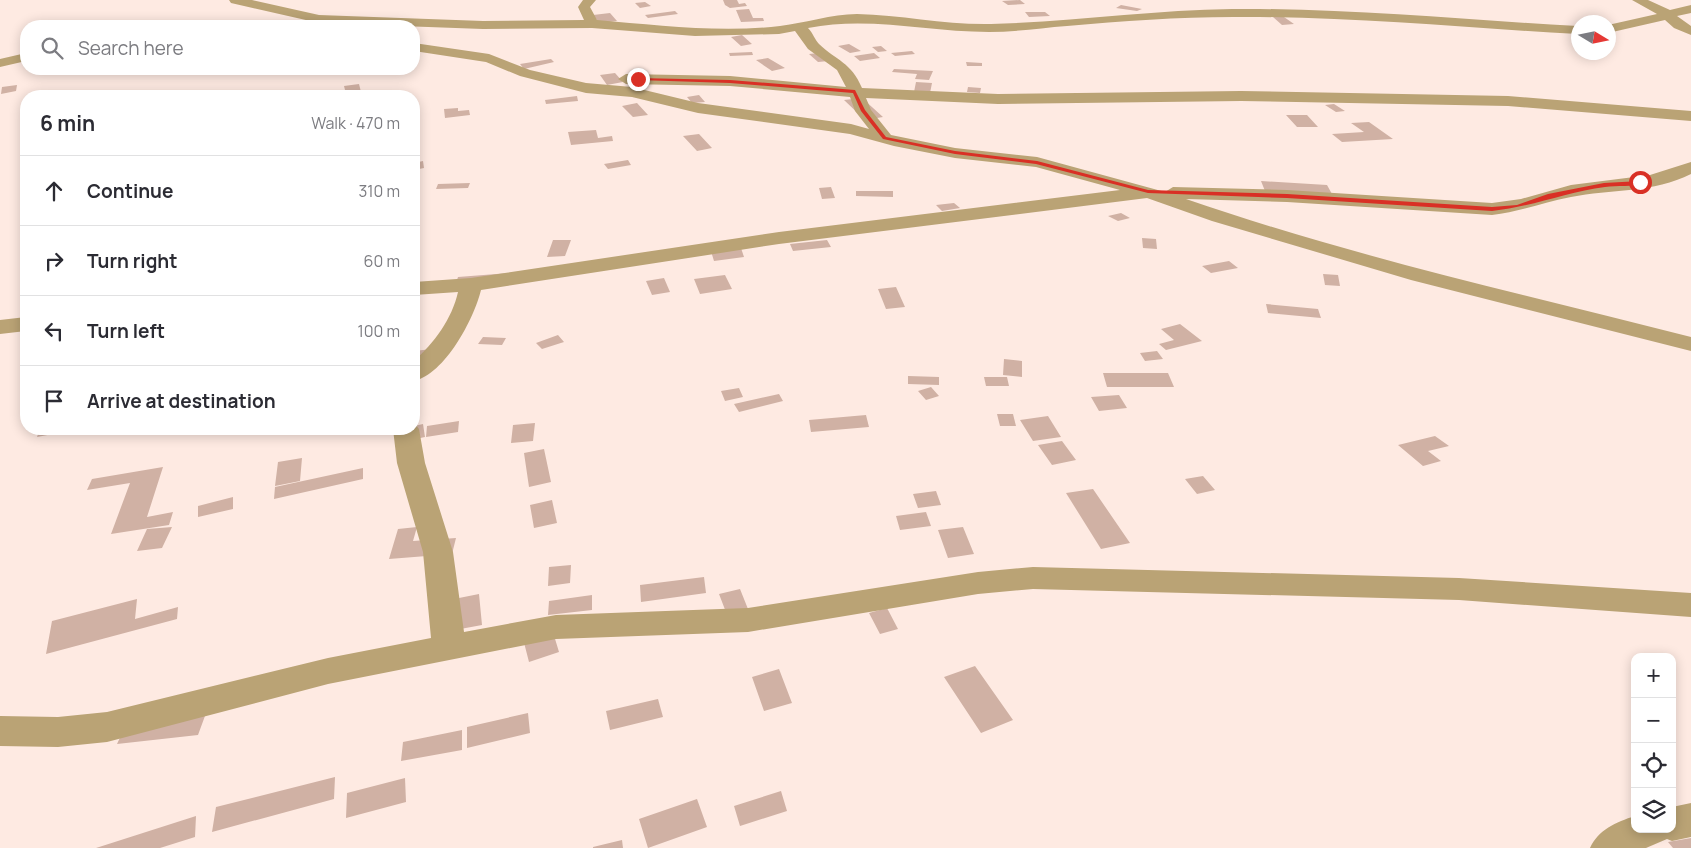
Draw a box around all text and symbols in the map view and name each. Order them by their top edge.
north arrow [1571,15,1616,60]
search box [20,20,420,75]
icon: search [38,34,66,62]
text: Search here [78,35,184,61]
route end [627,68,650,91]
text: 6 min [40,109,95,137]
text: Walk · 470 m [311,112,400,134]
route start [1629,171,1652,194]
icon: ahead [40,177,68,205]
text: Continue [87,178,173,204]
text: 310 m [358,180,400,202]
icon: right [40,247,68,275]
text: Turn right [87,248,177,274]
text: 60 m [364,250,400,272]
icon: left [40,317,68,345]
text: Turn left [87,318,165,344]
text: 100 m [357,320,400,342]
icon: arrive [40,387,68,415]
text: Arrive at destination [87,388,276,414]
map controls [1631,653,1676,833]
button: + [1631,653,1676,698]
button: − [1631,698,1676,743]
button: locate [1631,743,1676,788]
button: layers [1631,788,1676,833]

